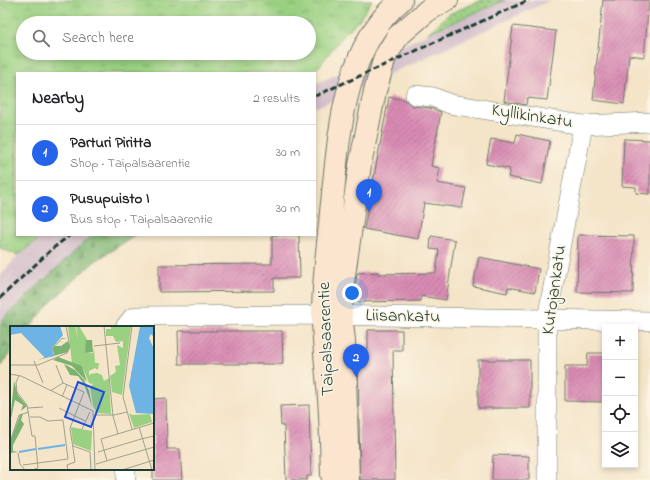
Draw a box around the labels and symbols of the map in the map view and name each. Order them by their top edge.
street label: Kyllikinkatu [490,98,574,136]
pin: 1 [356,179,382,212]
street label: Kutojankatu [536,244,574,336]
street label: Taipalsaarentie [312,281,342,397]
your location [342,283,362,303]
street label: Liisankatu [365,303,441,331]
inset map [10,326,154,470]
pin: 2 [343,344,369,377]

